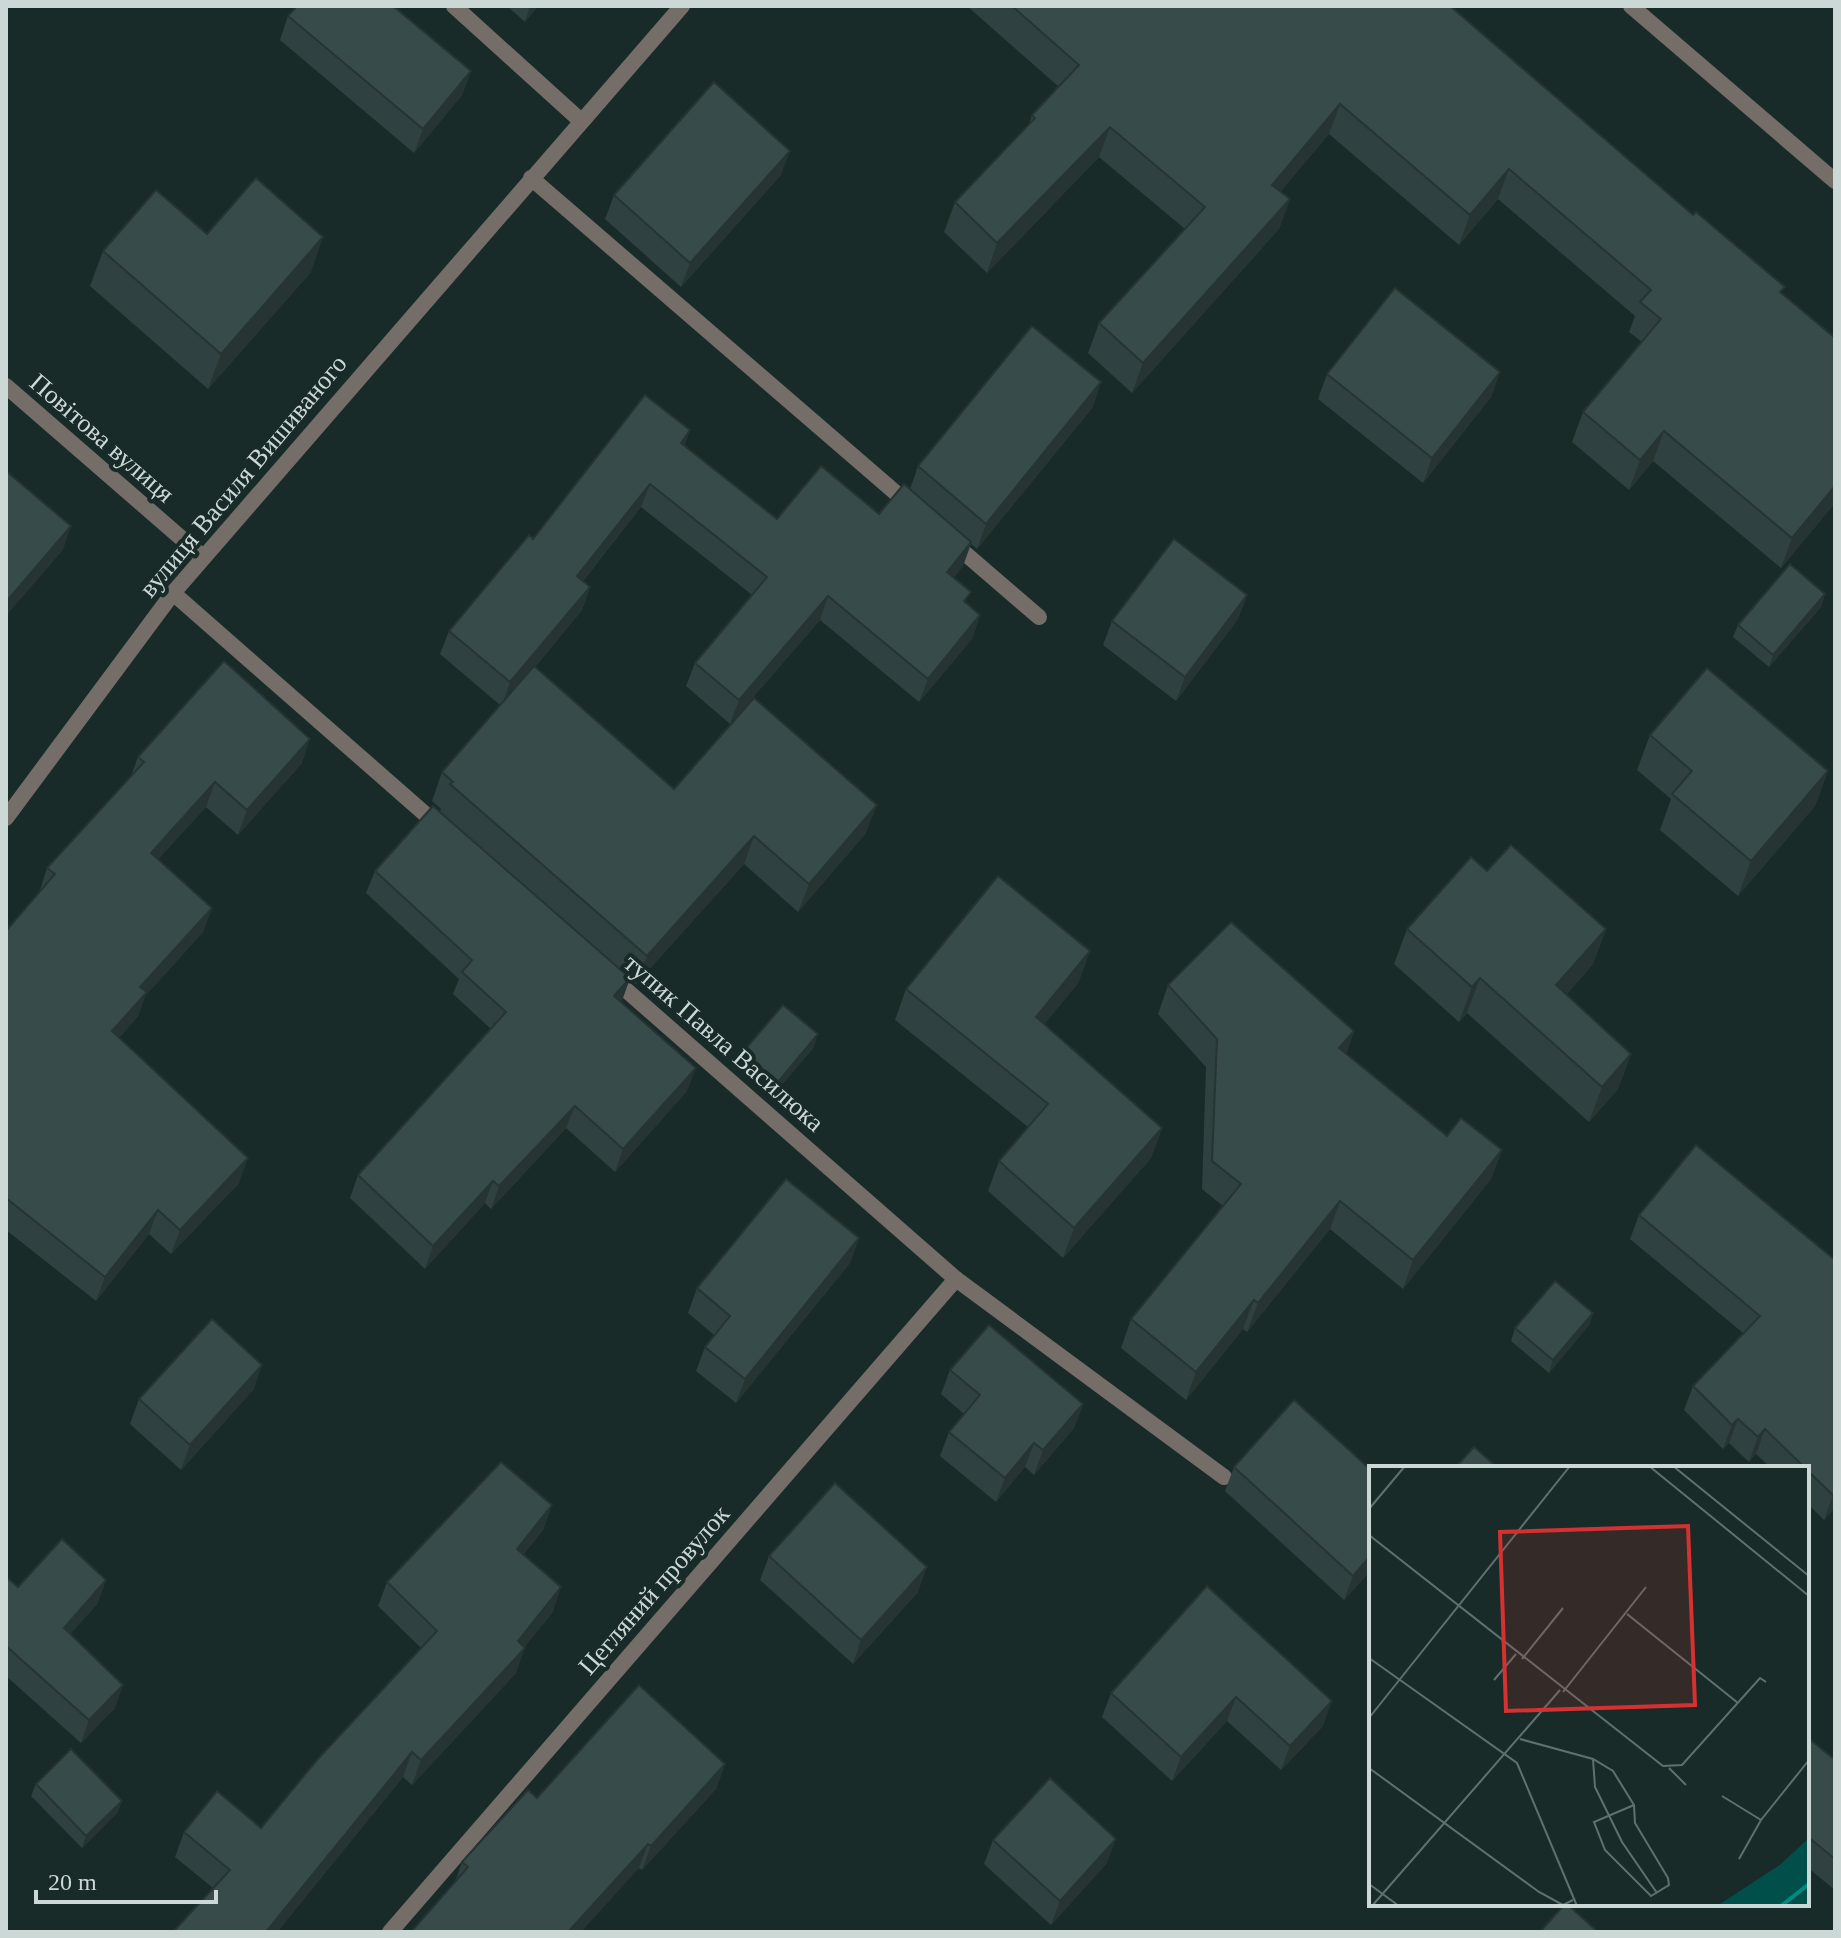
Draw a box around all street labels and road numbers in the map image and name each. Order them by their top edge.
street label: вулиця Василя Вишиваного [133,349,353,603]
street label: Повітова вулиця [24,368,180,508]
street label: тупик Павла Василюка [618,948,830,1138]
street label: Цегляний провулок [573,1499,736,1680]

